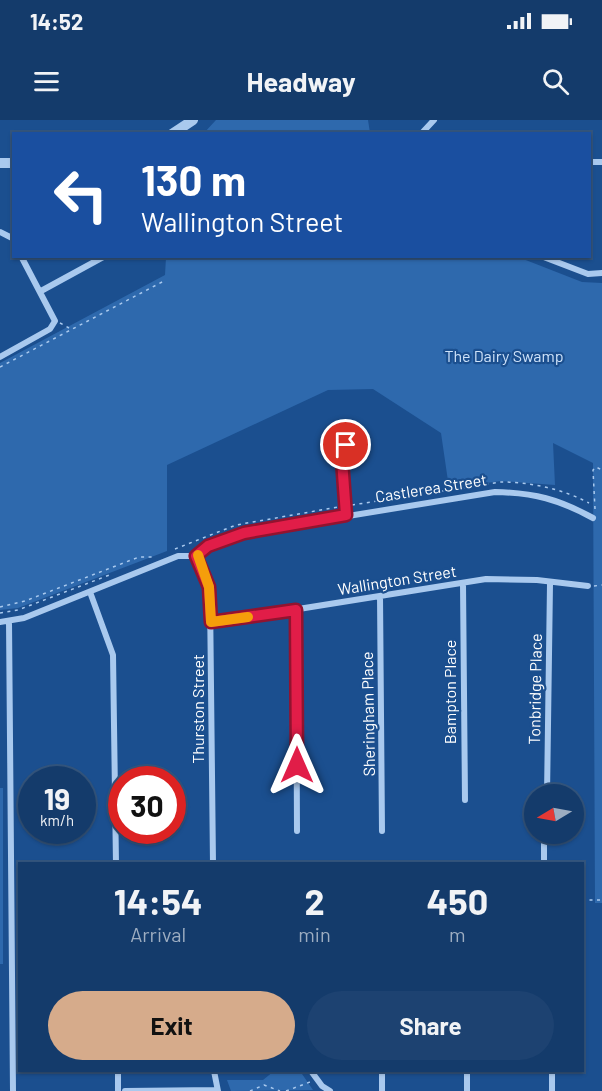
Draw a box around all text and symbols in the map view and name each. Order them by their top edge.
text: 14:52 [30,8,83,34]
icon: menu [30,65,63,98]
text: Headway [247,65,356,97]
icon: search [539,65,572,98]
text: 130 m [141,154,246,204]
icon: left [42,156,120,234]
text: Wallington Street [141,205,343,237]
park label: The Dairy Swamp [444,346,564,365]
pin [320,419,371,470]
icon: arrive [329,428,362,461]
street label: Castlerea Street [374,469,488,506]
street label: Wallington Street [336,561,458,598]
street label: Tonbridge Place [524,633,545,745]
street label: Bampton Place [440,640,459,744]
street label: Sheringham Place [357,651,378,777]
street label: Thurston Street [188,654,207,764]
position arrow [265,733,329,797]
speed limit sign: 30 [108,766,186,844]
text: 19 [44,780,70,816]
north arrow [524,784,584,844]
map controls [524,784,584,844]
text: km/h [40,811,74,829]
text: 14:54 [114,879,203,922]
text: 2 [304,879,325,922]
text: 450 [426,879,488,922]
text: Arrival [130,922,186,946]
text: min [298,922,331,946]
text: m [449,922,466,946]
button: Exit [48,991,295,1060]
button: Share [307,991,554,1060]

